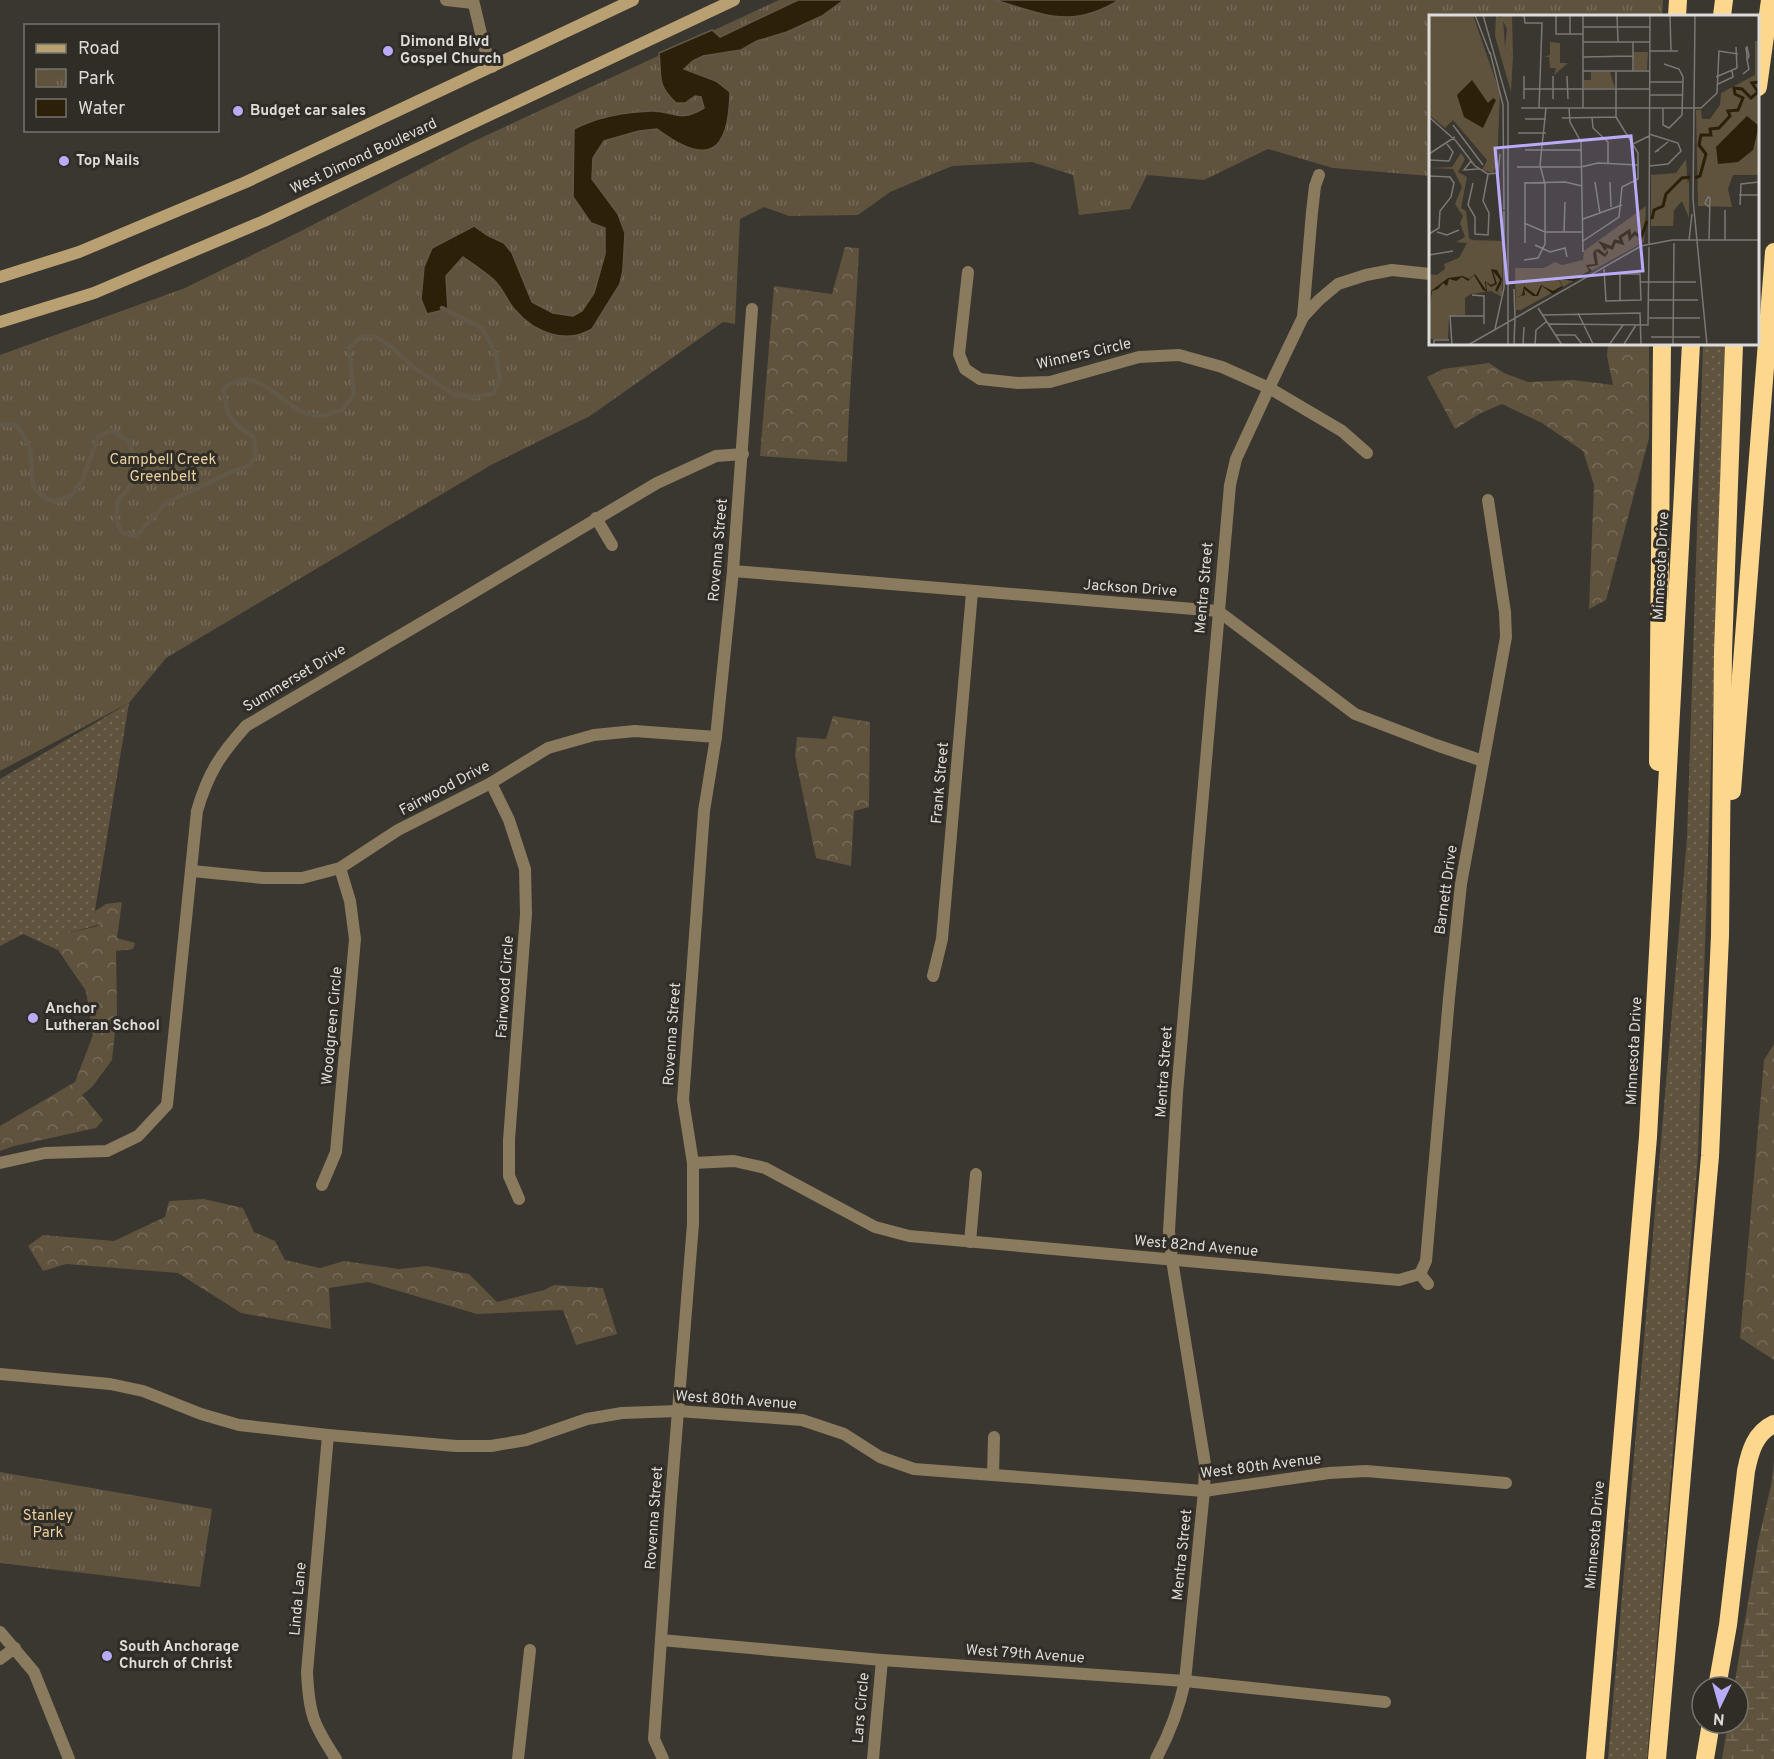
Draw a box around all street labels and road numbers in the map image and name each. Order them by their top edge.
street label: West Dimond Boulevard [287,115,441,199]
street label: Winners Circle [1035,335,1133,375]
street label: Rovenna Street [705,498,733,602]
street label: Minnesota Drive [1650,511,1674,621]
street label: Mentra Street [1192,541,1218,635]
street label: Jackson Drive [1082,576,1178,602]
street label: Summerset Drive [240,641,350,717]
street label: Frank Street [928,741,954,825]
street label: Fairwood Drive [396,757,494,821]
street label: Barnett Drive [1431,844,1463,936]
street label: Fairwood Circle [493,935,519,1039]
street label: Woodgreen Circle [318,966,348,1086]
street label: Rovenna Street [660,982,686,1086]
street label: Minnesota Drive [1623,996,1647,1106]
street label: Mentra Street [1152,1026,1178,1118]
street label: West 82nd Avenue [1133,1232,1259,1262]
street label: West 80th Avenue [675,1387,797,1415]
street label: West 80th Avenue [1199,1450,1323,1484]
street label: Rovenna Street [642,1466,668,1570]
street label: Minnesota Drive [1582,1480,1610,1590]
street label: Mentra Street [1169,1508,1197,1602]
street label: Linda Lane [286,1561,312,1637]
street label: West 79th Avenue [965,1641,1085,1669]
street label: Lars Circle [849,1672,875,1744]

